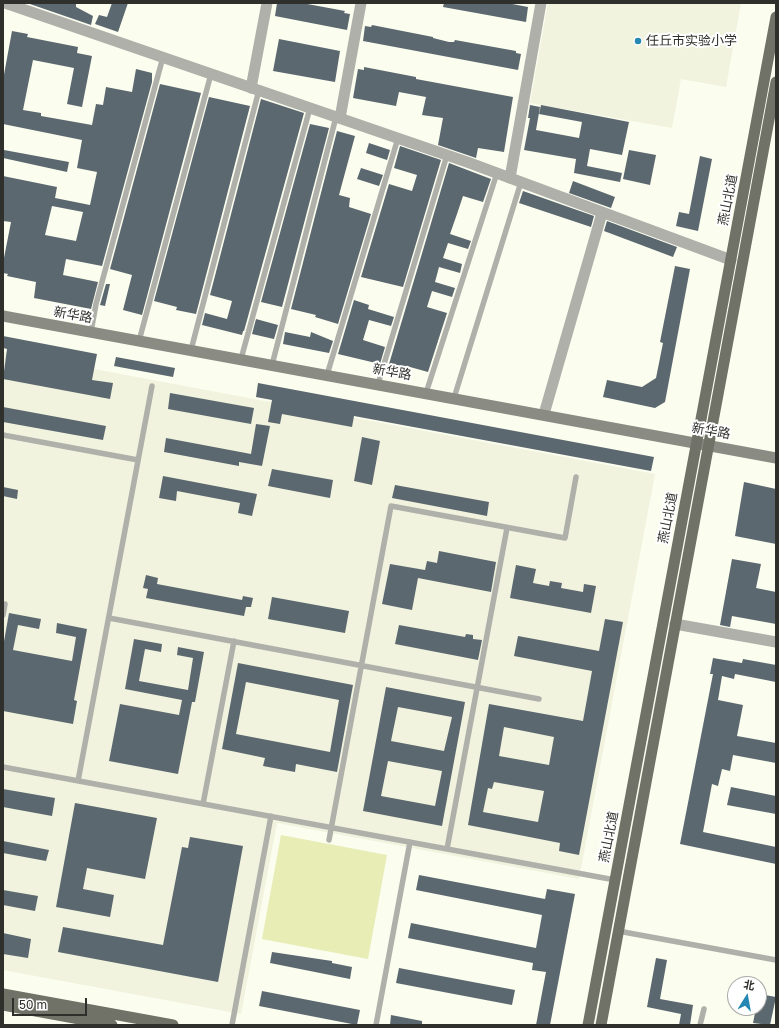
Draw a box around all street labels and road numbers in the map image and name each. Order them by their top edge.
street label: 燕山北道 [715,173,741,227]
street label: 新华路 [52,304,94,326]
street label: 新华路 [371,361,413,383]
street label: 新华路 [690,420,732,442]
street label: 燕山北道 [655,491,681,545]
street label: 燕山北道 [596,810,622,864]

